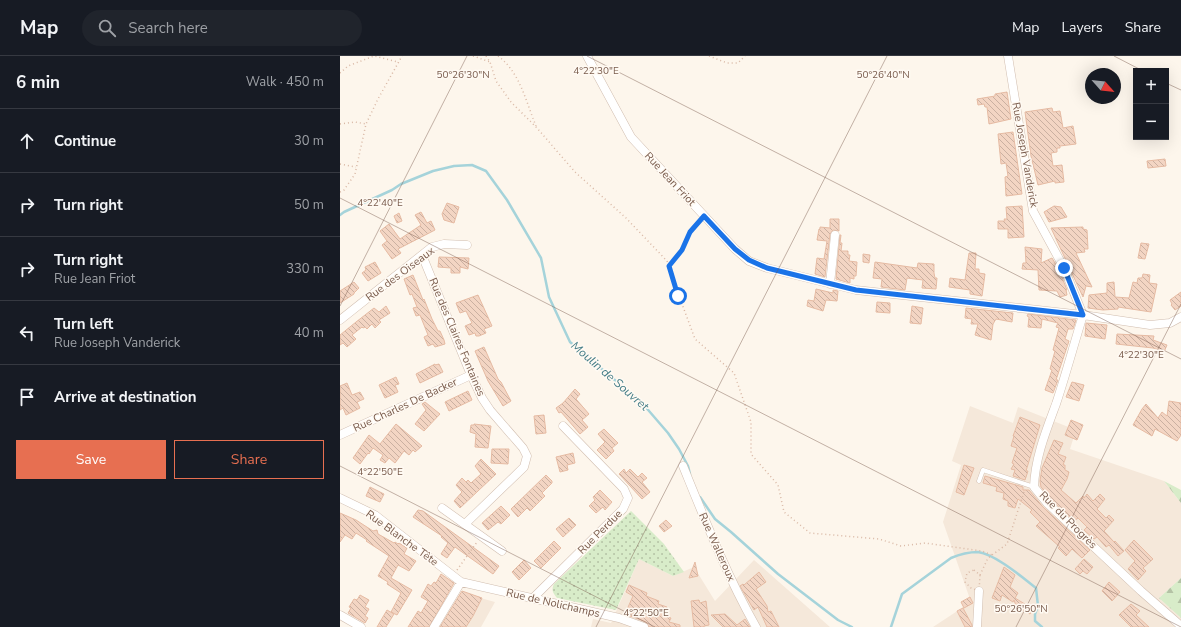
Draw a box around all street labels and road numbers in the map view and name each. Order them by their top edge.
street label: Rue Joseph Vanderick [1008,101,1042,209]
street label: Rue Jean Friot [641,149,699,209]
street label: Rue des Oiseaux [363,243,438,305]
street label: Rue des Claires Fontaines [425,275,489,399]
street label: Rue Charles De Backer [351,374,459,436]
street label: Rue du Progrès [1036,488,1100,552]
street label: Rue Perdue [575,506,626,557]
street label: Rue Blanche Tête [363,507,441,570]
street label: Rue Walleroux [695,510,739,584]
street label: Rue de Nolichamps [505,585,601,621]

